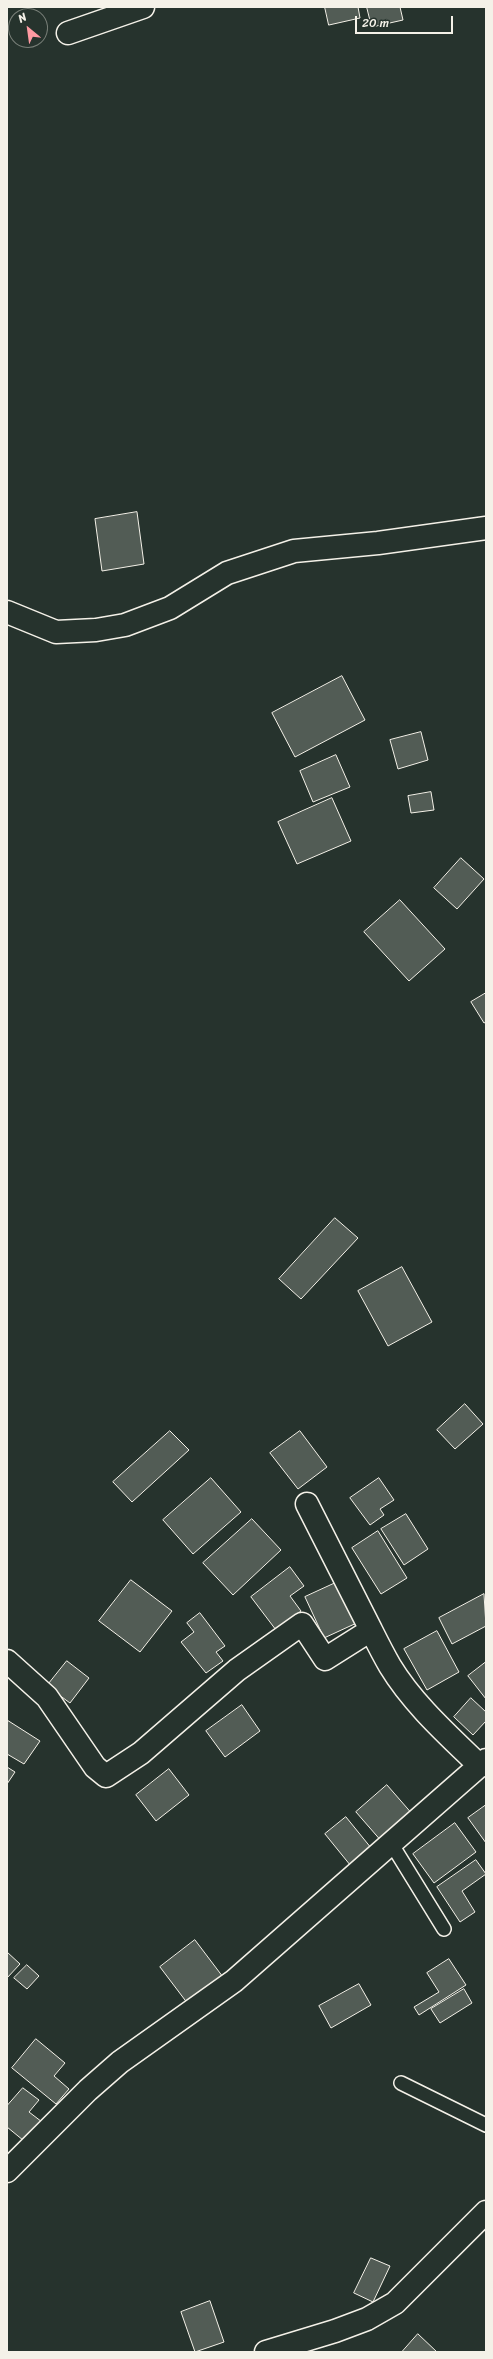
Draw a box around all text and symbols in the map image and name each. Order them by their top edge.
north arrow [8,8,48,48]
text: N [14,8,30,28]
scale bar [357,8,455,34]
text: 20 m [362,12,389,34]

